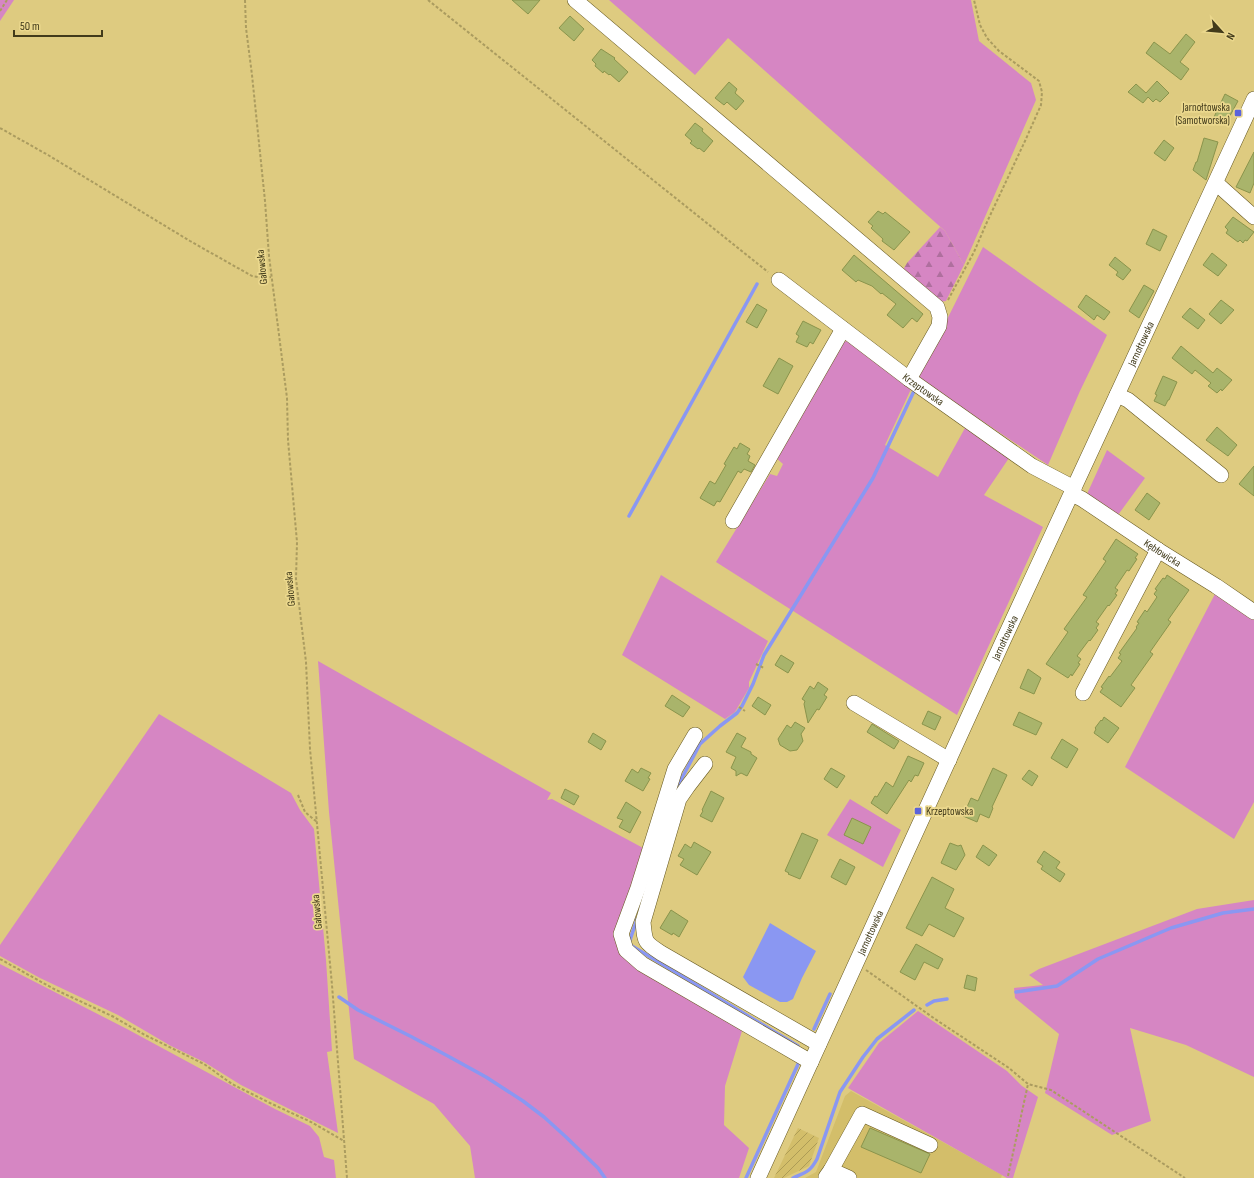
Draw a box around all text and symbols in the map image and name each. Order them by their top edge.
scale bar [14,12,102,38]
north arrow [1202,12,1242,52]
text: 50 m [20,19,40,34]
text: N [1223,31,1238,42]
place label: Jarnołtowska (Samotworska) [1175,101,1230,127]
marker: Jarnołtowska (Samotworska) [1233,108,1243,118]
street label: Gałowska [254,249,270,285]
street label: Jarnołtowska [1124,319,1157,369]
street label: Krzeptowska [900,370,946,408]
street label: Kębłowicka [1142,536,1184,569]
street label: Gałowska [282,571,298,607]
street label: Jarnołtowska [988,613,1021,663]
place label: Krzeptowska [926,805,973,818]
marker: Krzeptowska [913,806,923,816]
street label: Gałowska [309,894,325,930]
street label: Jarnołtowska [854,908,886,958]

